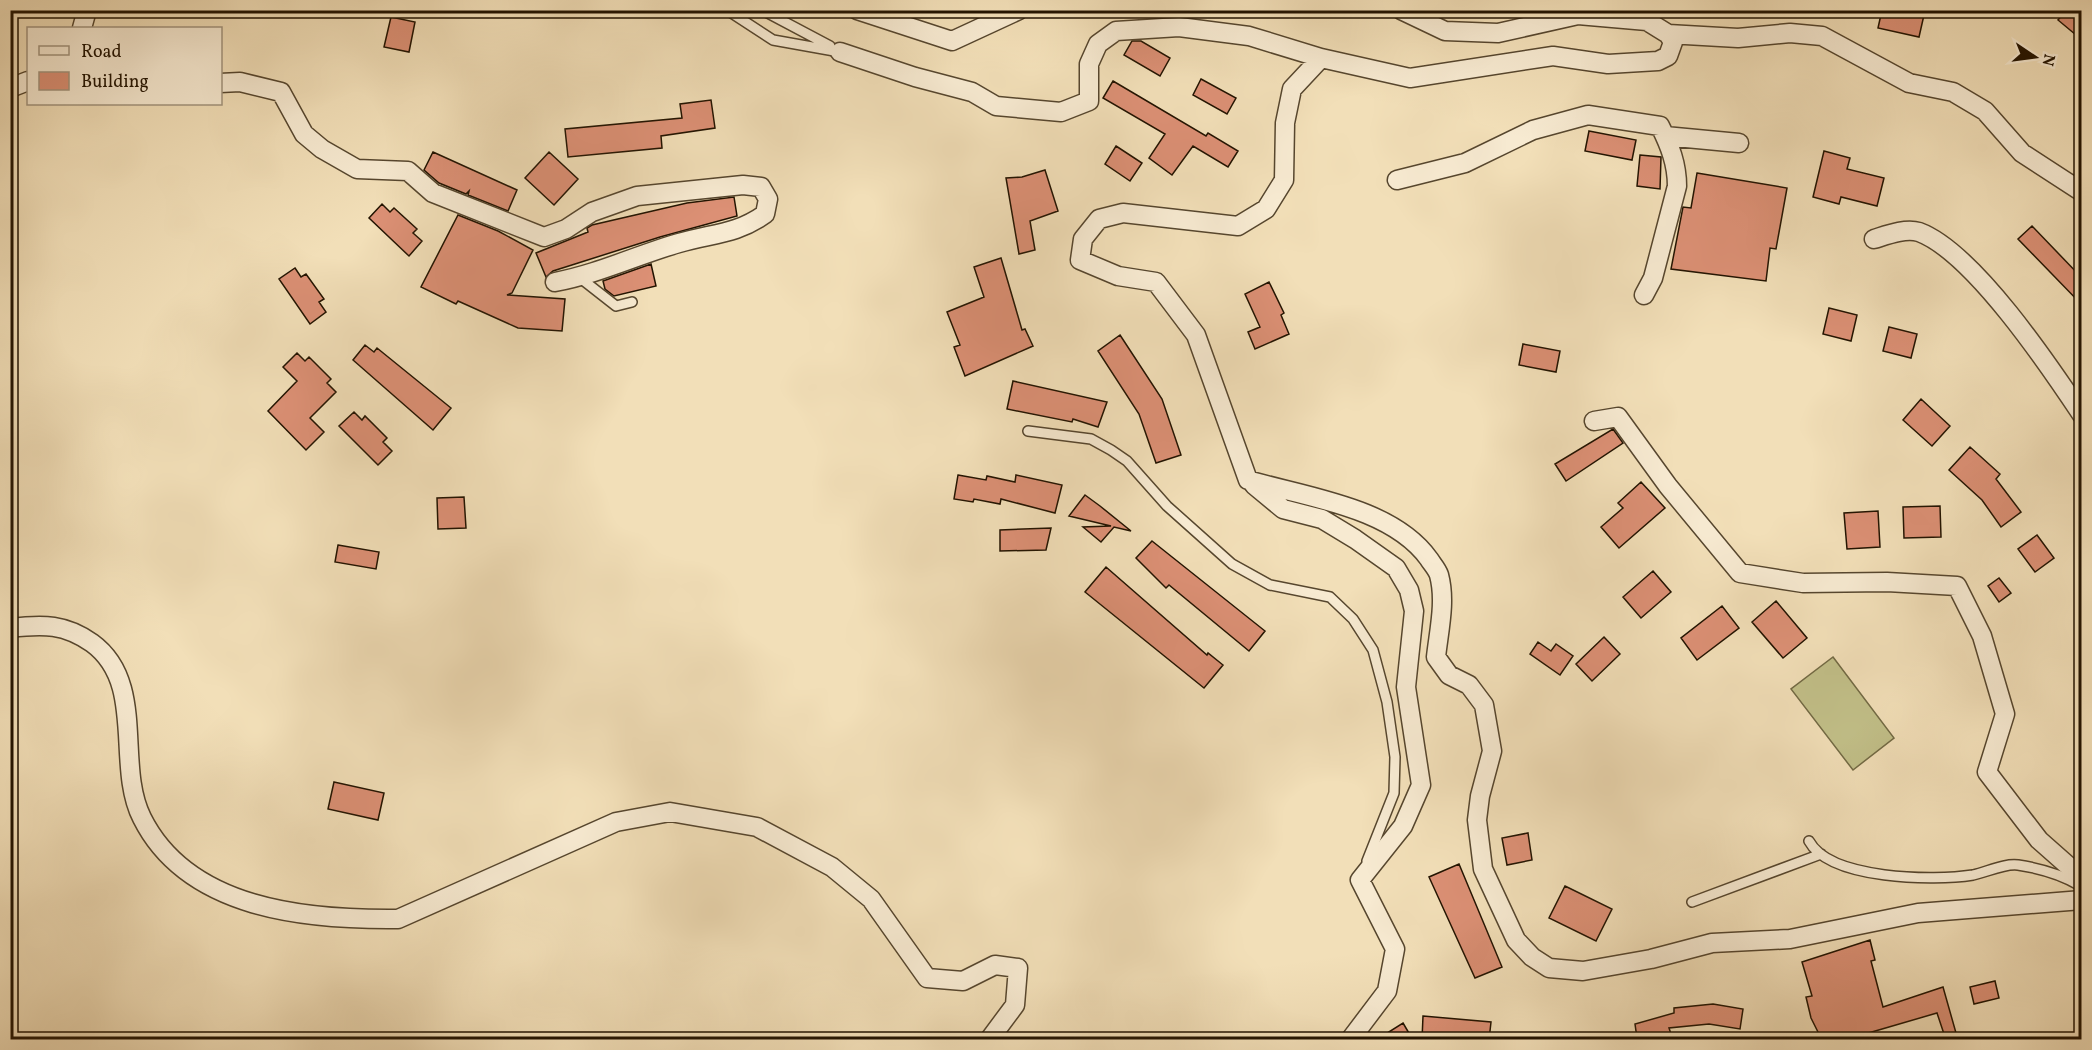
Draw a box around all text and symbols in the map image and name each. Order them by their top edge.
legend [27,27,222,105]
north arrow [2005,27,2065,87]
text: Road [81,40,122,65]
text: N [2036,52,2060,68]
text: Building [81,70,149,95]

